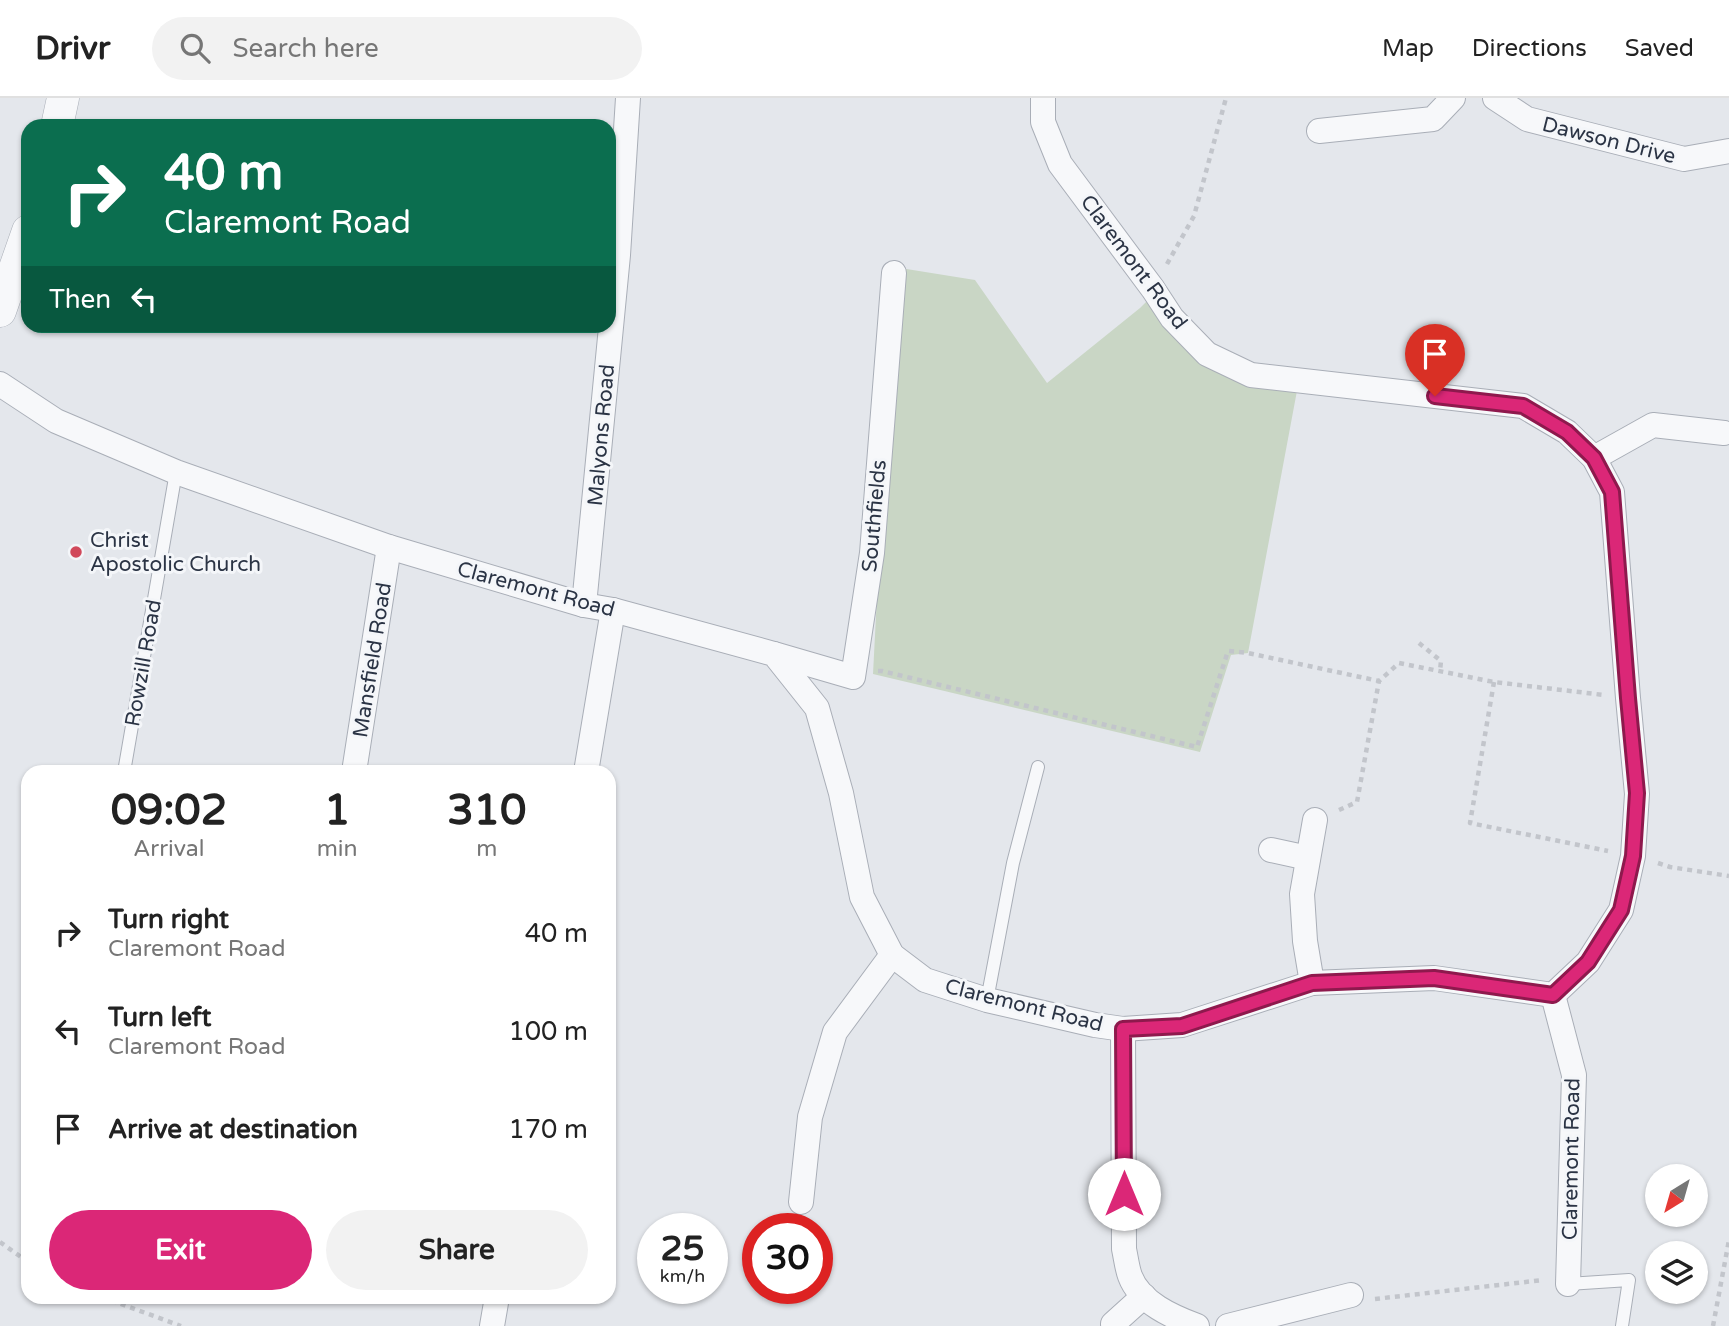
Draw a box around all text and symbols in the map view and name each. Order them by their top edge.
search box [152,17,642,80]
text: Drivr [35,29,110,68]
icon: search [176,29,214,67]
text: Search here [232,33,379,64]
text: Map [1382,34,1434,63]
text: Directions [1472,34,1587,63]
text: Saved [1625,34,1694,63]
street label: Dawson Drive [1540,112,1678,169]
text: 40 m [164,144,283,203]
icon: right [49,147,140,238]
street label: Claremont Road [1075,190,1192,335]
text: Claremont Road [164,204,411,242]
icon: left [125,280,163,318]
text: Then [49,284,111,315]
pin [1405,324,1465,396]
icon: arrive [1416,335,1454,373]
street label: Malyons Road [583,363,620,507]
street label: Southfields [857,459,892,573]
place label: Christ Apostolic Church [90,528,261,577]
marker: Christ Apostolic Church [68,544,84,560]
street label: Claremont Road [454,556,617,623]
street label: Mansfield Road [348,581,397,740]
street label: Rowzill Road [120,598,167,729]
text: 09:02 [111,785,227,836]
text: 1 [324,785,350,836]
text: 310 [447,785,526,836]
text: Arrival [133,835,204,863]
text: min [317,835,358,863]
text: m [476,835,497,863]
text: Turn right [108,904,229,935]
icon: right [49,914,87,952]
text: 40 m [525,918,588,949]
text: Claremont Road [108,935,286,963]
street label: Claremont Road [942,974,1106,1037]
text: Turn left [108,1002,211,1033]
icon: left [49,1012,87,1050]
text: 100 m [508,1016,588,1047]
text: Claremont Road [108,1033,286,1061]
street label: Claremont Road [1558,1078,1585,1240]
icon: arrive [49,1110,87,1148]
text: Arrive at destination [108,1114,358,1145]
text: 170 m [508,1114,588,1145]
position arrow [1087,1157,1161,1231]
north arrow [1645,1164,1708,1227]
map controls [1645,1164,1708,1304]
button: Exit [49,1210,312,1290]
button: Share [326,1210,588,1290]
speed limit sign: 30 [742,1213,833,1304]
text: 25 [661,1228,704,1270]
button: layers [1645,1241,1708,1304]
text: km/h [660,1265,705,1287]

